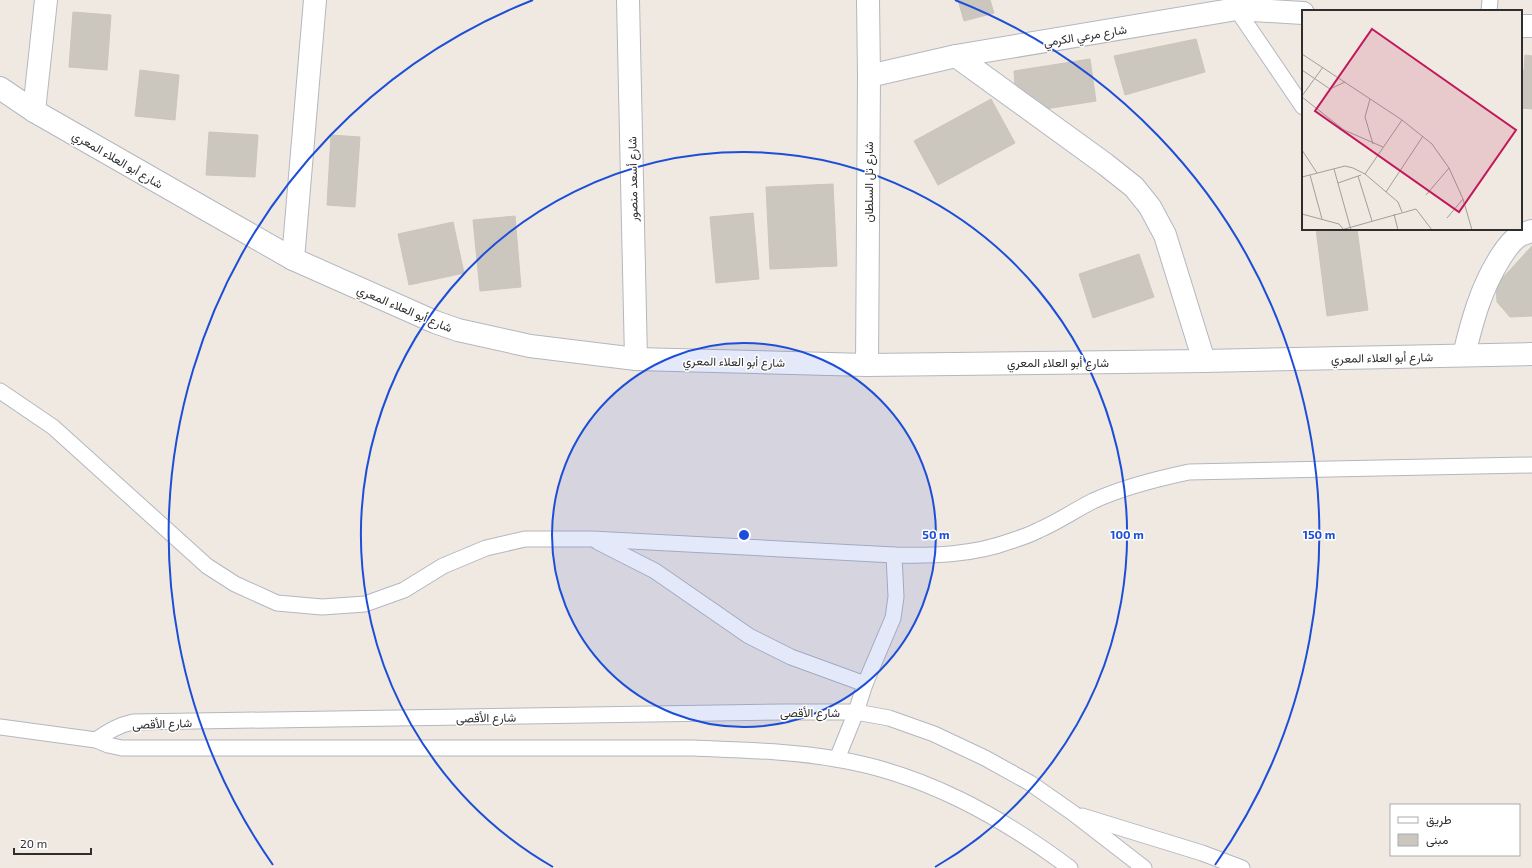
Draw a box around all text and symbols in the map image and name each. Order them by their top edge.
inset map [1302,10,1522,230]
street label: شارع مرعي الكرمي [1042,22,1128,52]
street label: شارع أبو العلاء المعري [68,127,166,194]
street label: شارع أسعد منصور [624,136,643,223]
street label: شارع تل السلطان [861,141,878,223]
street label: شارع أبو العلاء المعري [354,282,455,338]
street label: شارع أبو العلاء المعري [1331,349,1433,369]
street label: شارع أبو العلاء المعري [683,353,785,373]
street label: شارع أبو العلاء المعري [1007,355,1109,373]
text: 50 m [922,527,950,541]
text: 100 m [1110,527,1144,541]
text: 150 m [1303,527,1335,541]
centre of rings [737,528,751,542]
street label: شارع الأقصى [780,705,840,722]
street label: شارع الأقصى [456,709,516,728]
street label: شارع الأقصى [132,715,192,734]
legend [1390,804,1520,856]
text: طريق [1426,812,1452,828]
scale bar [14,830,91,856]
text: مبنى [1426,832,1448,848]
text: 20 m [20,836,47,850]

